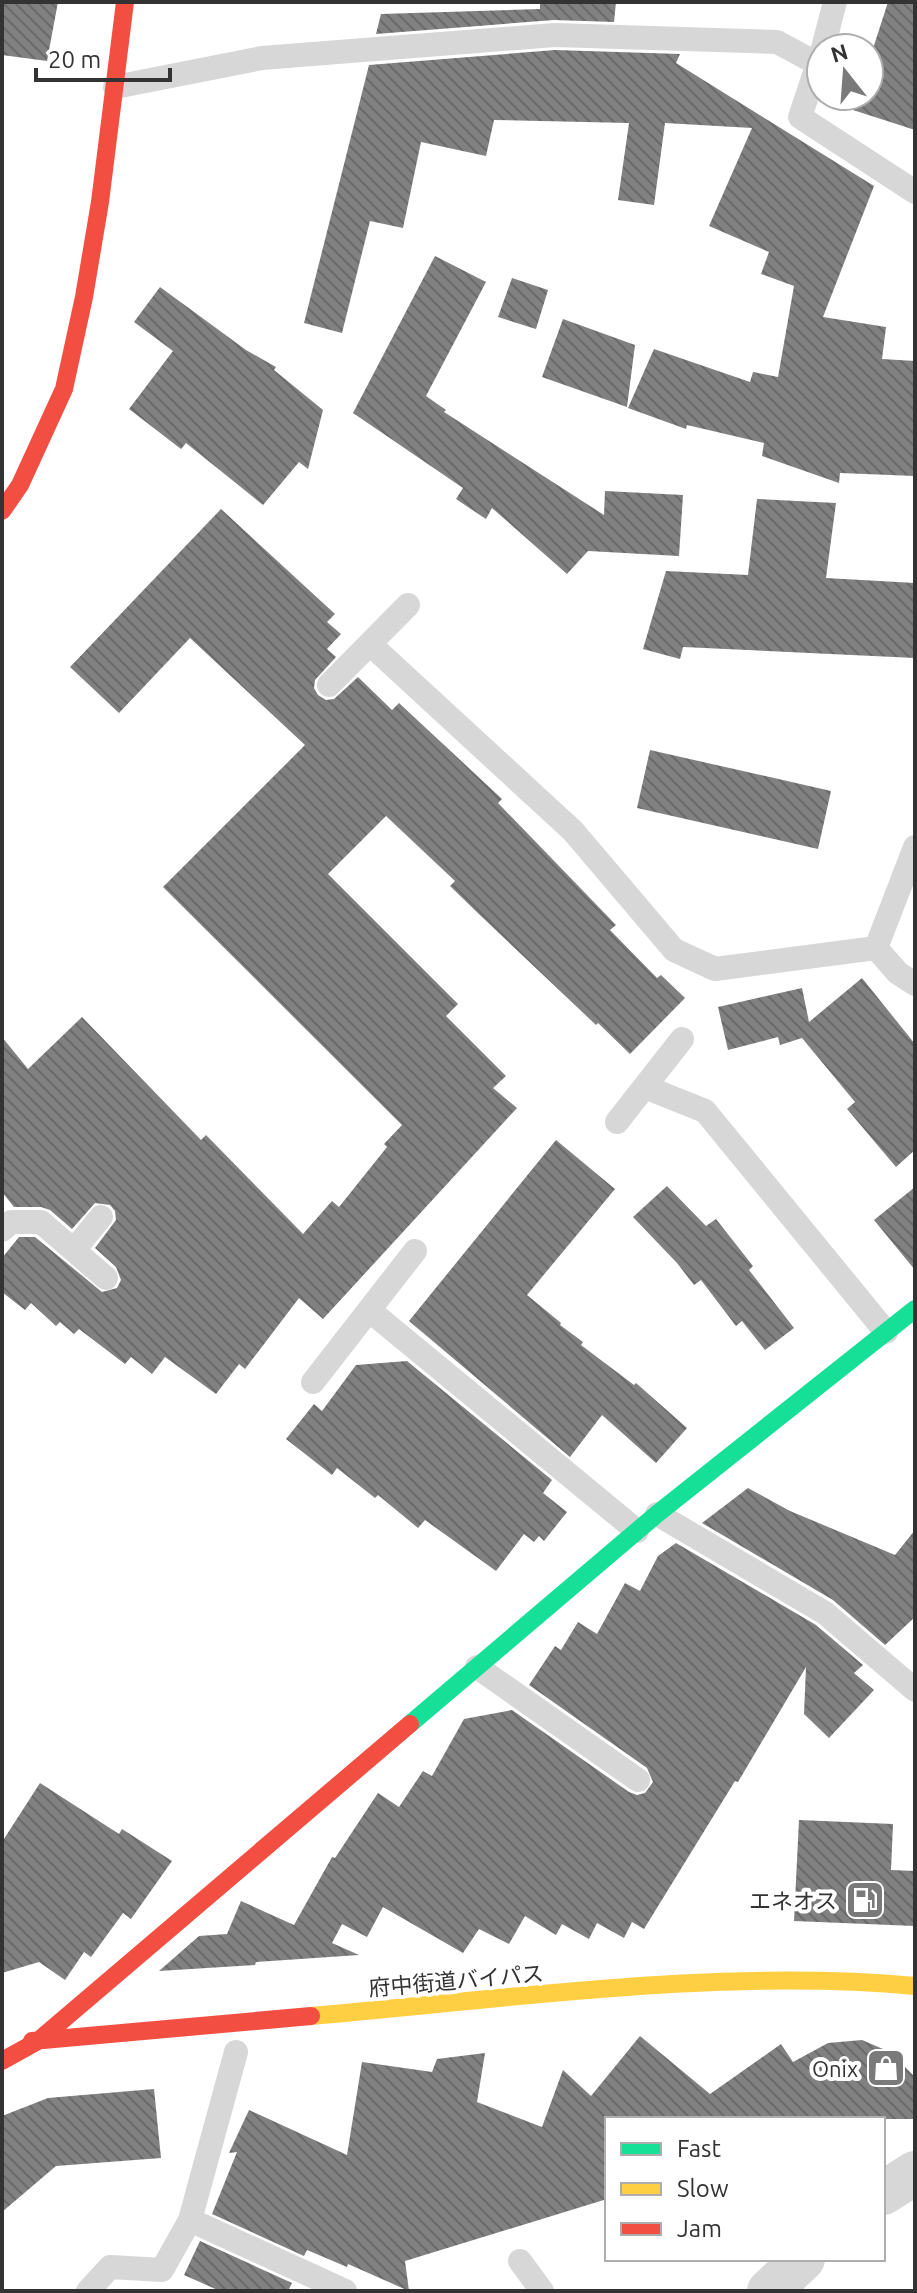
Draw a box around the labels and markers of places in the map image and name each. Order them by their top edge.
fuel station icon: エネオス [844,1879,886,1921]
place label: エネオス [749,1888,837,1913]
shop icon: Onix [865,2047,907,2089]
place label: Onix [812,2056,858,2081]

